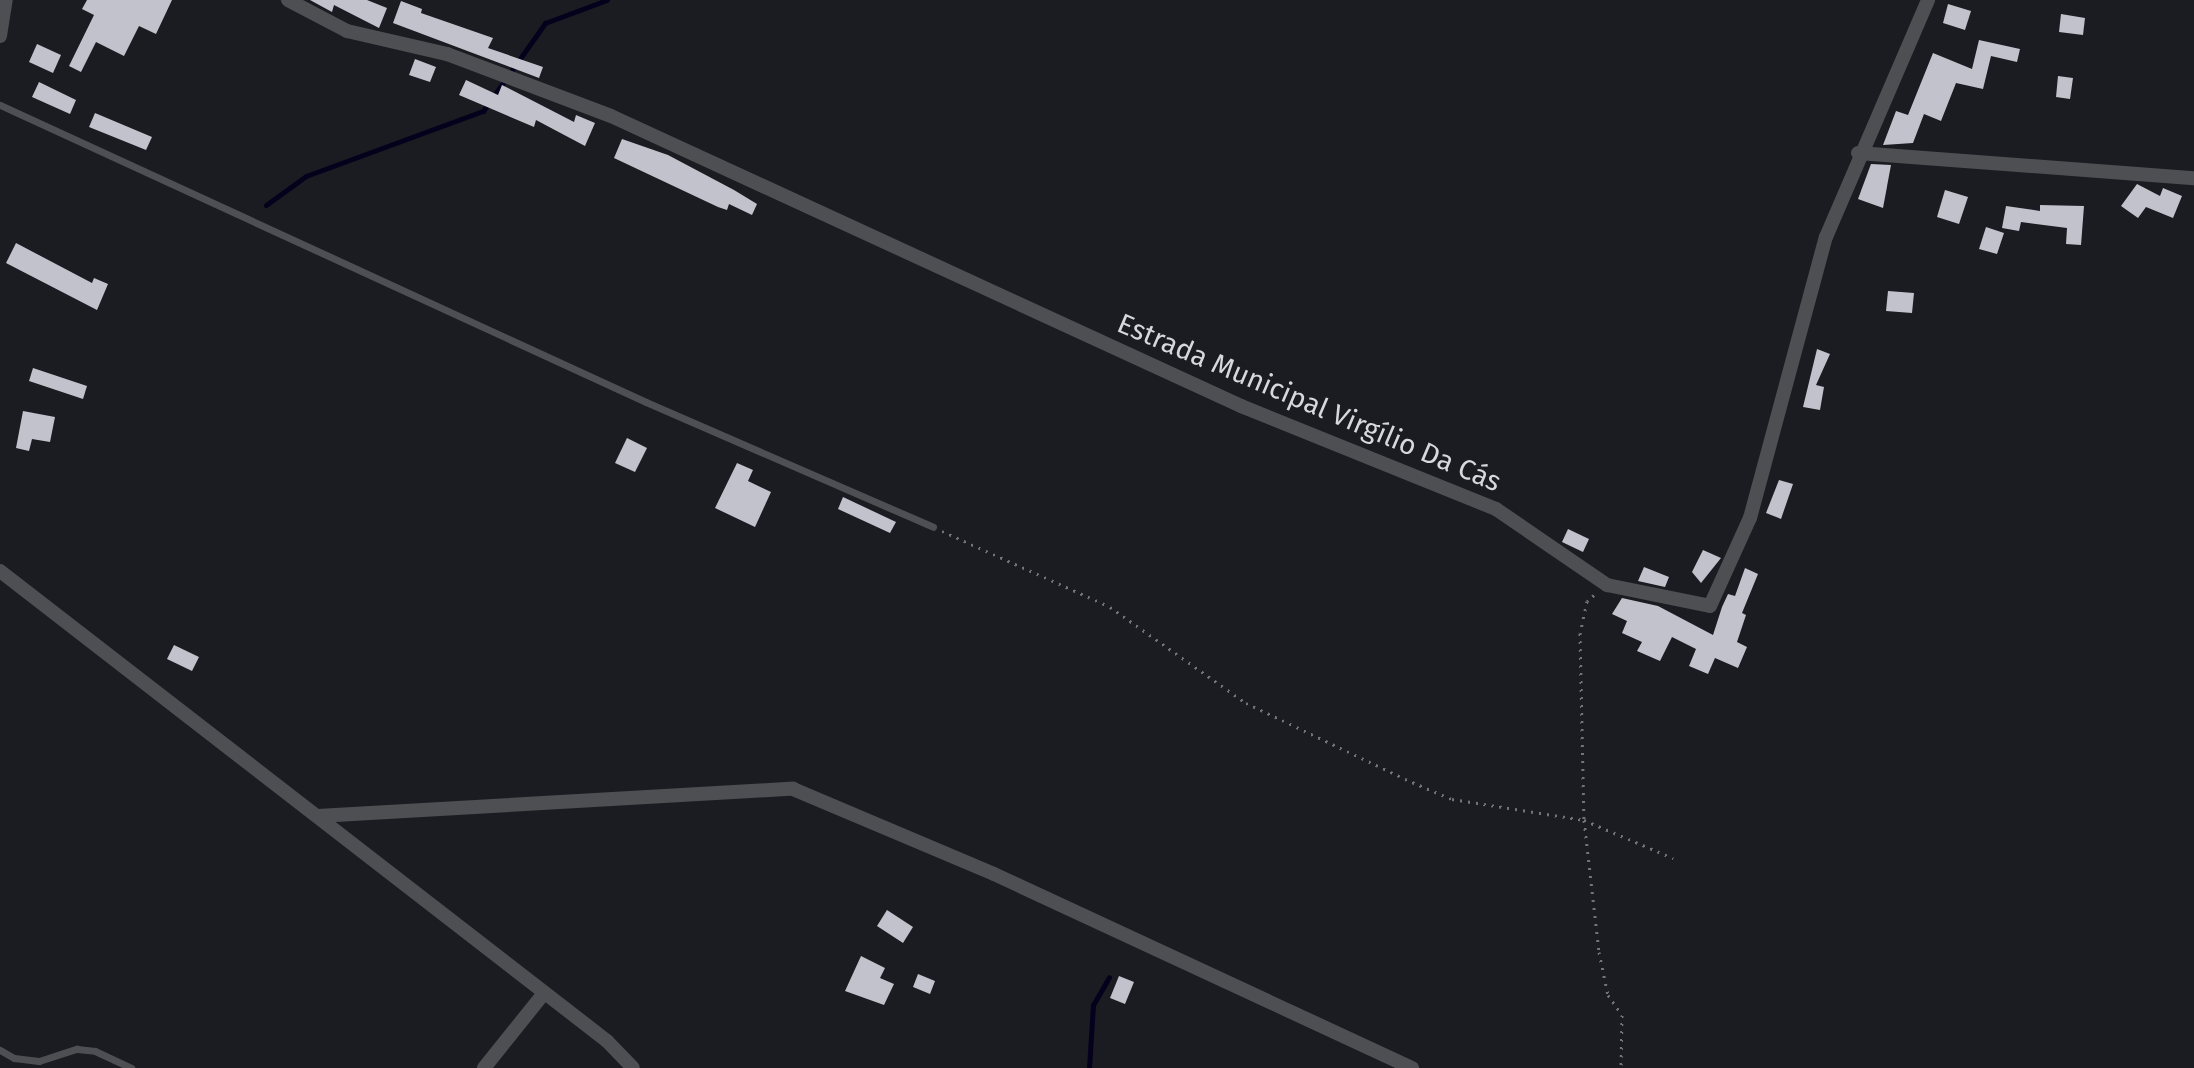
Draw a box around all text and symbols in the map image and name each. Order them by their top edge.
street label: Estrada Municipal Virgílio Da Cás [1112,307,1506,499]

